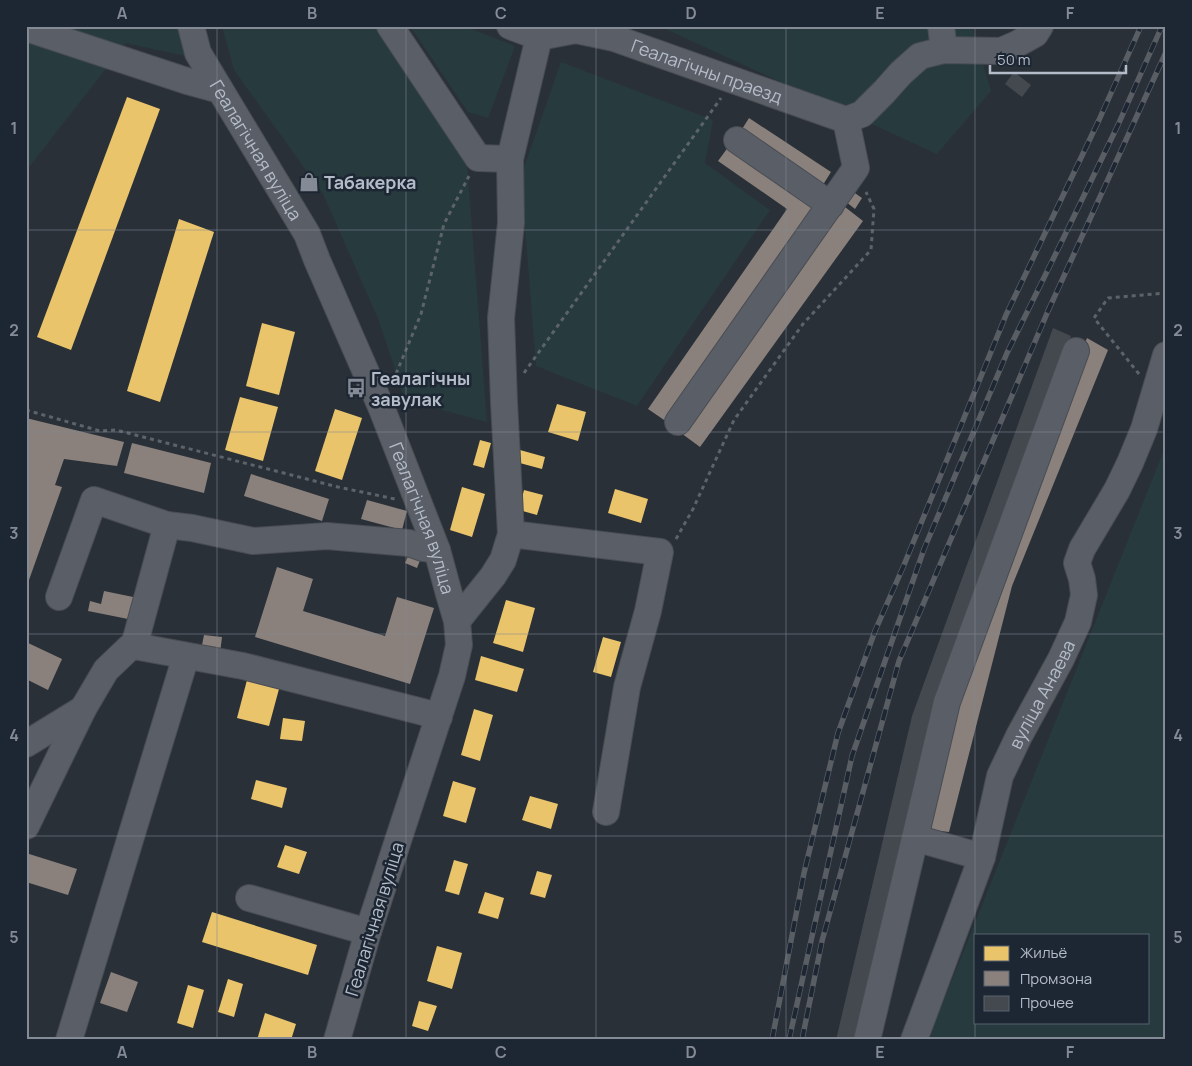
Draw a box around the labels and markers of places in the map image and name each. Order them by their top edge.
place label: Табакерка [324,170,416,194]
shop icon: Табакерка [298,171,320,193]
place label: Геалагічны завулак [371,366,470,411]
bus stop icon: Геалагічны завулак [345,377,367,399]

